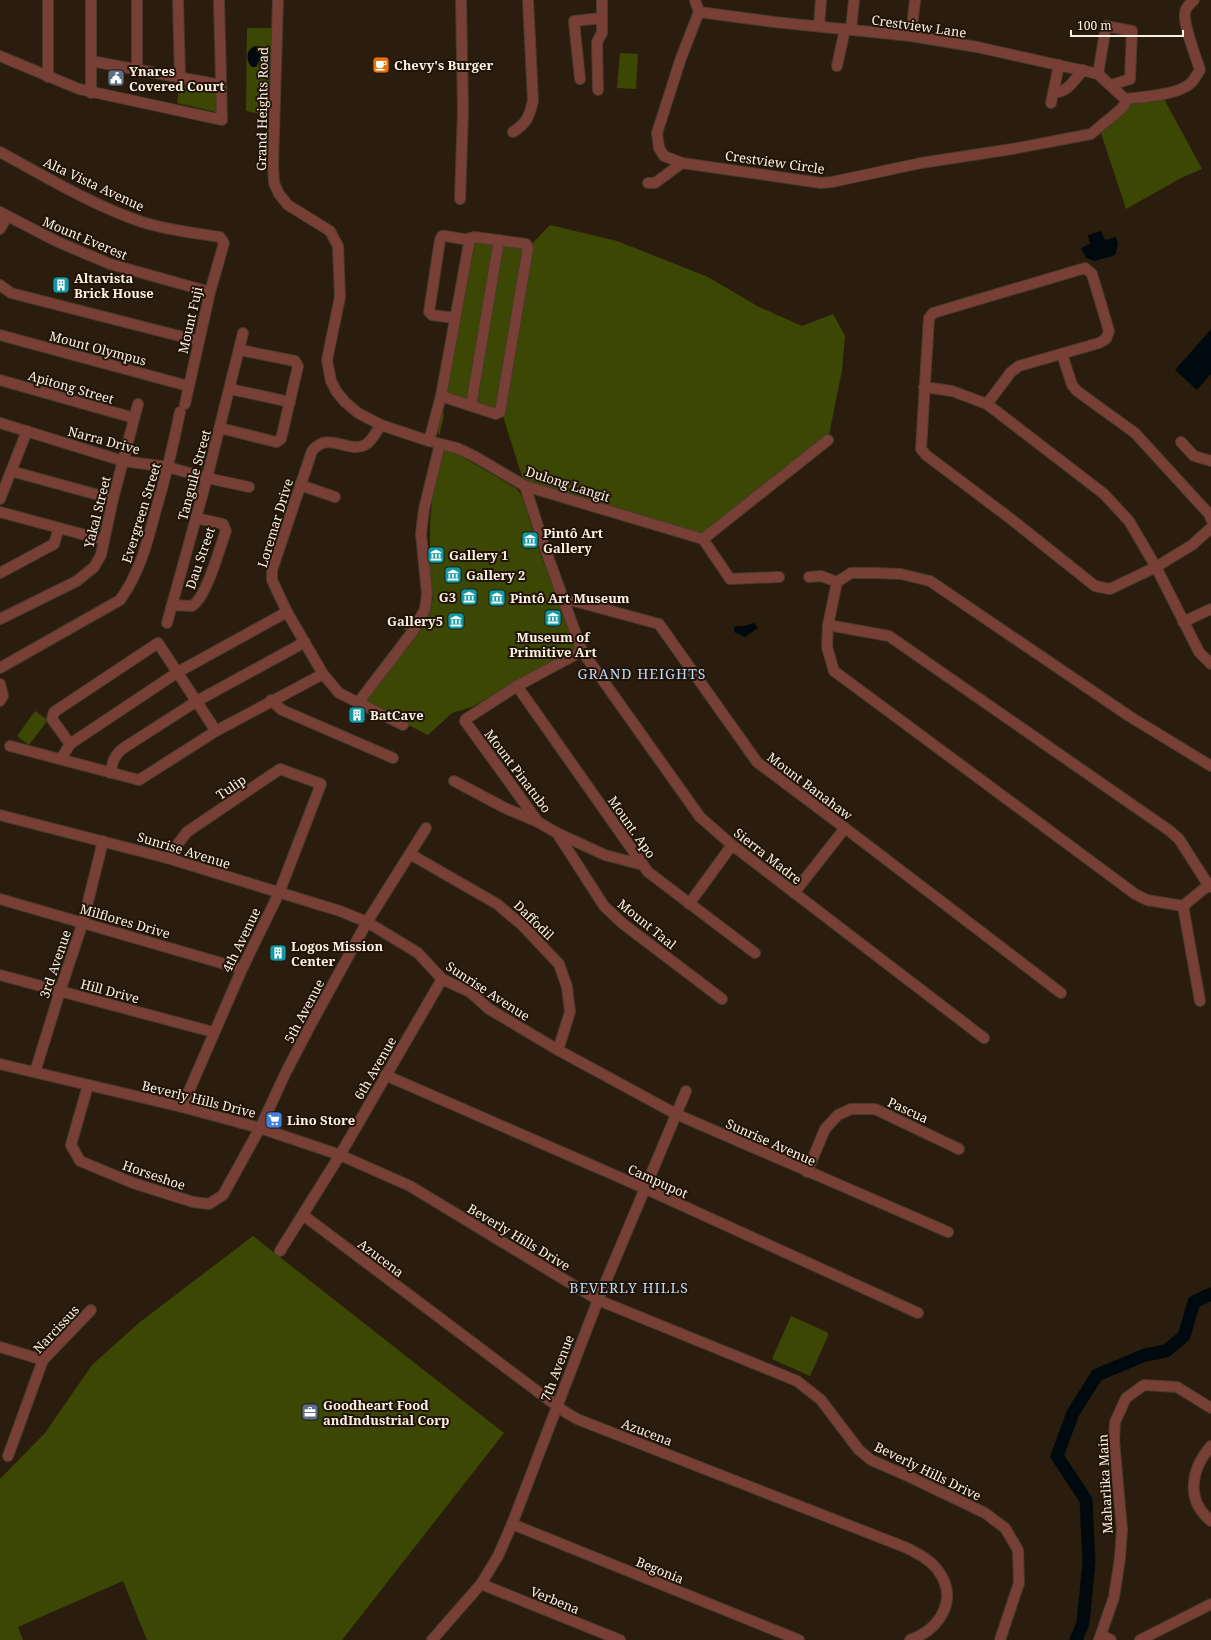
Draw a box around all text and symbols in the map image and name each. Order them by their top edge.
street label: Crestview Lane [870,10,968,42]
scale bar [1071,12,1183,38]
text: 100 m [1077,17,1112,34]
street label: Grand Heights Road [252,47,272,171]
cafe icon: Chevy's Burger [371,55,391,75]
place label: Chevy's Burger [394,56,494,74]
place label: Ynares Covered Court [129,62,224,95]
public building icon: Ynares Covered Court [106,68,126,88]
street label: Crestview Circle [724,146,826,178]
street label: Alta Vista Avenue [41,153,147,215]
street label: Mount Everest [40,212,131,264]
place label: Altavista Brick House [74,269,154,302]
building icon: Altavista Brick House [51,275,71,295]
street label: Mount Fuji [174,285,206,355]
street label: Mount Olympus [48,326,149,370]
street label: Apitong Street [26,366,116,408]
street label: Narra Drive [66,422,142,458]
street label: Tanguile Street [173,427,215,522]
street label: Evergreen Street [117,460,165,565]
street label: Dulong Langit [524,462,613,506]
street label: Yakal Street [79,474,115,551]
street label: Loremar Drive [253,476,297,570]
street label: Dau Street [181,524,219,592]
place label: Pintô Art Gallery [543,524,603,557]
museum icon: Pintô Art Gallery [520,530,540,550]
museum icon: Gallery 1 [426,545,446,565]
place label: Gallery 1 [449,546,508,564]
museum icon: Gallery 2 [443,565,463,585]
place label: Gallery 2 [466,566,525,584]
museum icon: G3 [459,587,479,607]
place label: G3 [439,588,456,606]
museum icon: Pintô Art Museum [487,588,507,608]
place label: Pintô Art Museum [510,589,630,607]
museum icon: Museum of Primitive Art [543,608,563,628]
museum icon: Gallery5 [446,611,466,631]
place label: Gallery5 [387,612,443,630]
place label: Museum of Primitive Art [509,628,597,661]
district label: GRAND HEIGHTS [578,664,706,683]
building icon: BatCave [347,705,367,725]
place label: BatCave [370,706,424,724]
street label: Mount Pinatubo [481,726,555,816]
street label: Mount Banahaw [764,748,857,825]
street label: Tulip [213,770,249,804]
street label: Mount. Apo [604,792,660,862]
street label: Sierra Madre [730,824,806,888]
street label: Sunrise Avenue [135,827,233,873]
street label: Mount Taal [614,895,680,953]
street label: Daffodil [510,896,558,944]
street label: Milflores Drive [78,900,172,942]
street label: 4th Avenue [218,905,264,975]
street label: 3rd Avenue [35,927,75,1001]
place label: Logos Mission Center [291,937,383,970]
building icon: Logos Mission Center [268,943,288,963]
street label: Sunrise Avenue [443,957,533,1025]
street label: Hill Drive [79,975,141,1007]
street label: 5th Avenue [280,976,328,1046]
street label: 6th Avenue [350,1033,400,1103]
street label: Beverly Hills Drive [140,1076,258,1122]
street label: Pascua [885,1093,931,1127]
supermarket icon: Lino Store [264,1110,284,1130]
place label: Lino Store [287,1111,355,1129]
street label: Sunrise Avenue [723,1114,819,1170]
street label: Horseshoe [120,1156,188,1194]
street label: Campupot [625,1160,691,1202]
street label: Beverly Hills Drive [464,1199,574,1275]
street label: Azucena [354,1235,408,1281]
district label: BEVERLY HILLS [569,1278,689,1297]
street label: Narcissus [29,1301,83,1357]
street label: 7th Avenue [536,1332,578,1404]
place label: Goodheart Food andIndustrial Corp [323,1396,449,1429]
office icon: Goodheart Food andIndustrial Corp [300,1402,320,1422]
street label: Azucena [619,1414,675,1450]
street label: Maharlika Main [1093,1433,1117,1534]
street label: Beverly Hills Drive [872,1437,984,1505]
street label: Begonia [634,1552,686,1588]
street label: Verbena [528,1582,582,1618]

